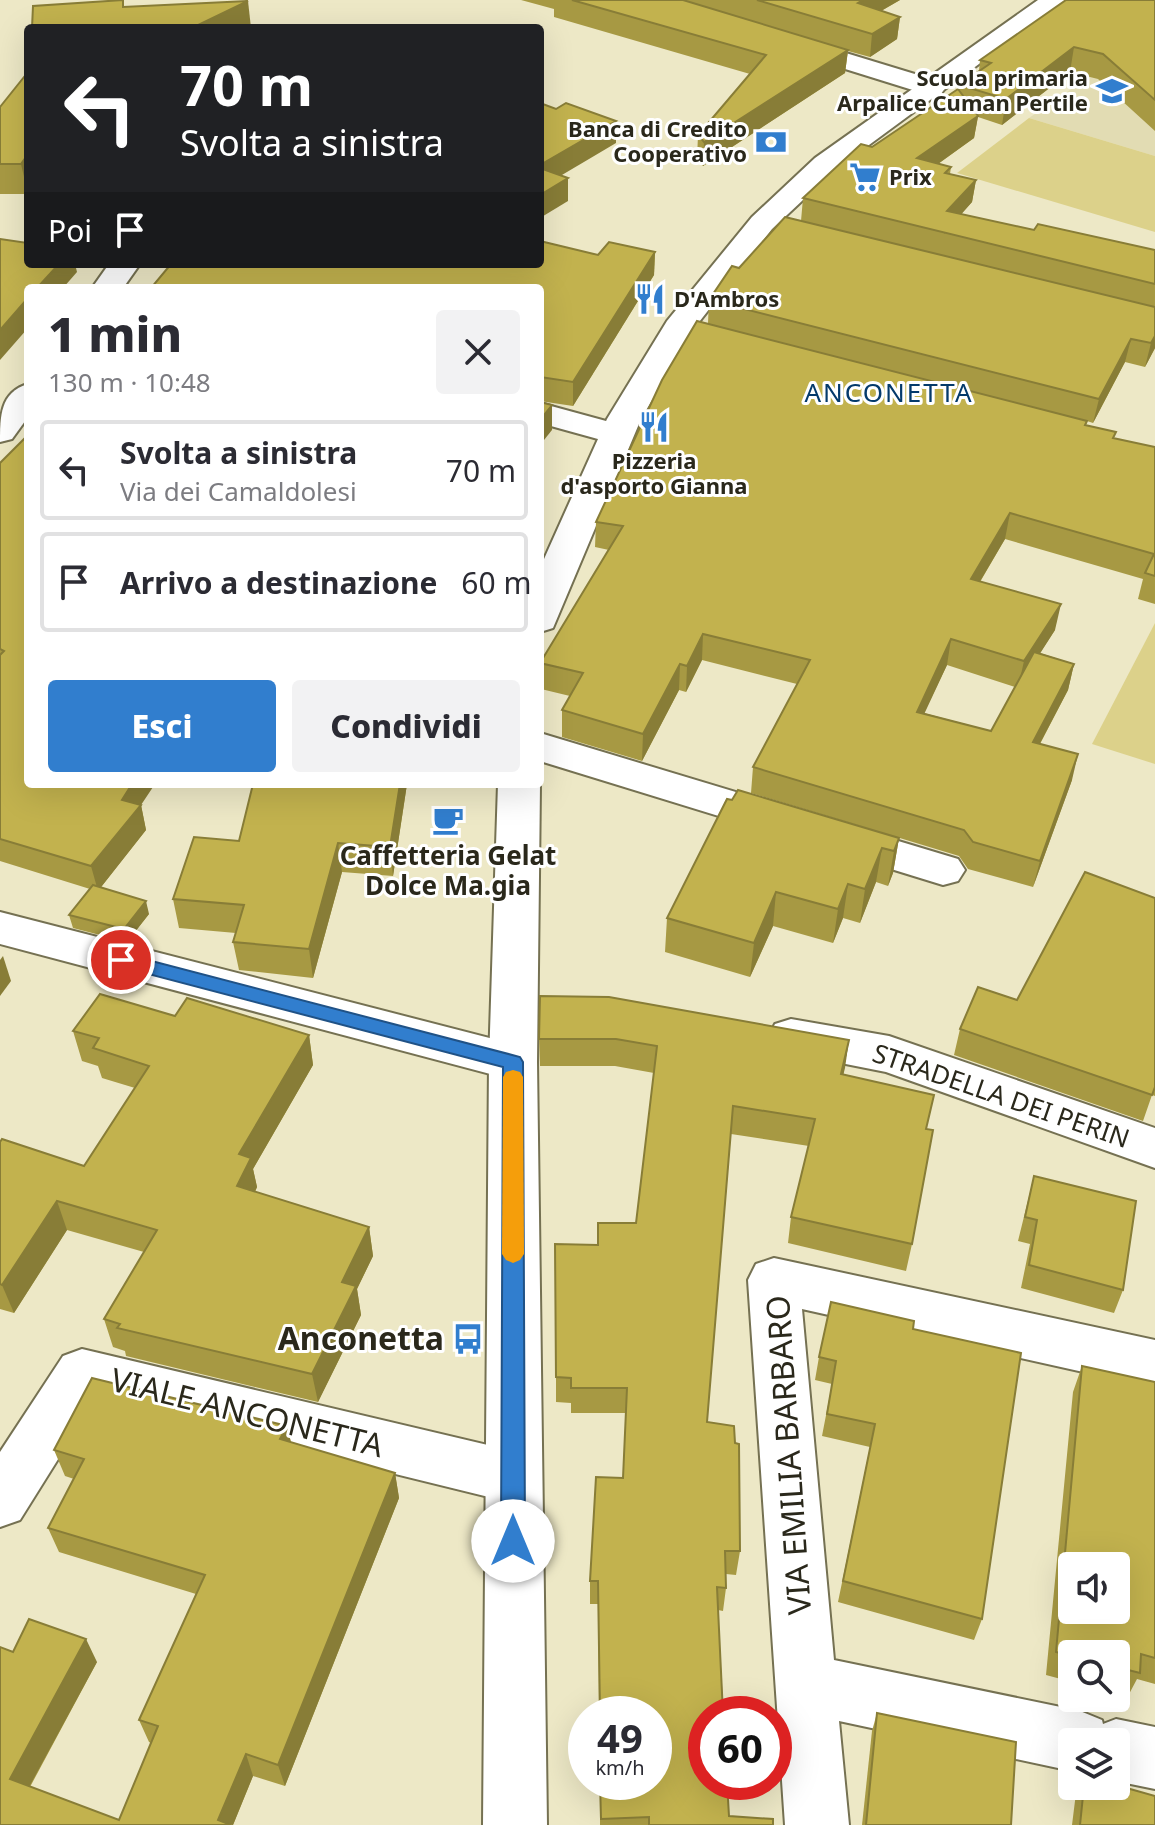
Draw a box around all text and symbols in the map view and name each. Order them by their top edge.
text: 70 m [180,46,313,122]
icon: left [48,56,152,160]
place label: Scuola primaria Arpalice Cuman Pertile [837,62,1088,117]
school or university icon: Scuola primaria Arpalice Cuman Pertile [1095,74,1129,108]
place label: Banca di Credito Cooperativo [568,113,747,168]
text: Svolta a sinistra [180,118,444,167]
bank icon: Banca di Credito Cooperativo [754,125,788,159]
supermarket icon: Prix [848,160,882,194]
place label: Prix [889,161,932,191]
icon: arrive [108,208,152,252]
text: Poi [48,210,92,251]
restaurant icon: D'Ambros [633,282,667,316]
place label: D'Ambros [674,283,779,313]
text: 1 min [48,301,182,366]
button: close [436,310,520,394]
text: 130 m · 10:48 [48,364,211,400]
district label: ANCONETTA [804,374,974,410]
restaurant icon: Pizzeria d'asporto Gianna [637,410,671,444]
text: Svolta a sinistra [120,432,357,473]
place label: Pizzeria d'asporto Gianna [560,445,748,500]
icon: left [52,448,96,492]
text: 70 m [446,450,516,491]
text: Via dei Camaldolesi [120,473,357,509]
icon: arrive [52,560,96,604]
text: Arrivo a destinazione [120,562,437,603]
text: 60 m [461,562,531,603]
button: Esci [48,680,276,772]
button: Condividi [292,680,520,772]
cafe icon: Caffetteria Gelat Dolce Ma.gia [431,803,465,837]
place label: Caffetteria Gelat Dolce Ma.gia [340,837,556,903]
pin [87,926,155,994]
icon: arrive [99,938,143,982]
street label: STRADELLA DEI PERIN [868,1034,1135,1156]
street label: VIA EMILIA BARBARO [755,1294,820,1616]
place label: Anconetta [278,1316,444,1359]
bus stop icon: Anconetta [451,1322,485,1356]
street label: VIALE ANCONETTA [107,1357,389,1466]
position arrow [471,1499,555,1583]
map controls [1058,1552,1130,1800]
button: sound [1058,1552,1130,1624]
button: search [1058,1640,1130,1712]
speed limit sign: 60 [688,1696,792,1800]
text: 49 [597,1710,643,1765]
button: layers [1058,1728,1130,1800]
text: km/h [595,1754,645,1781]

